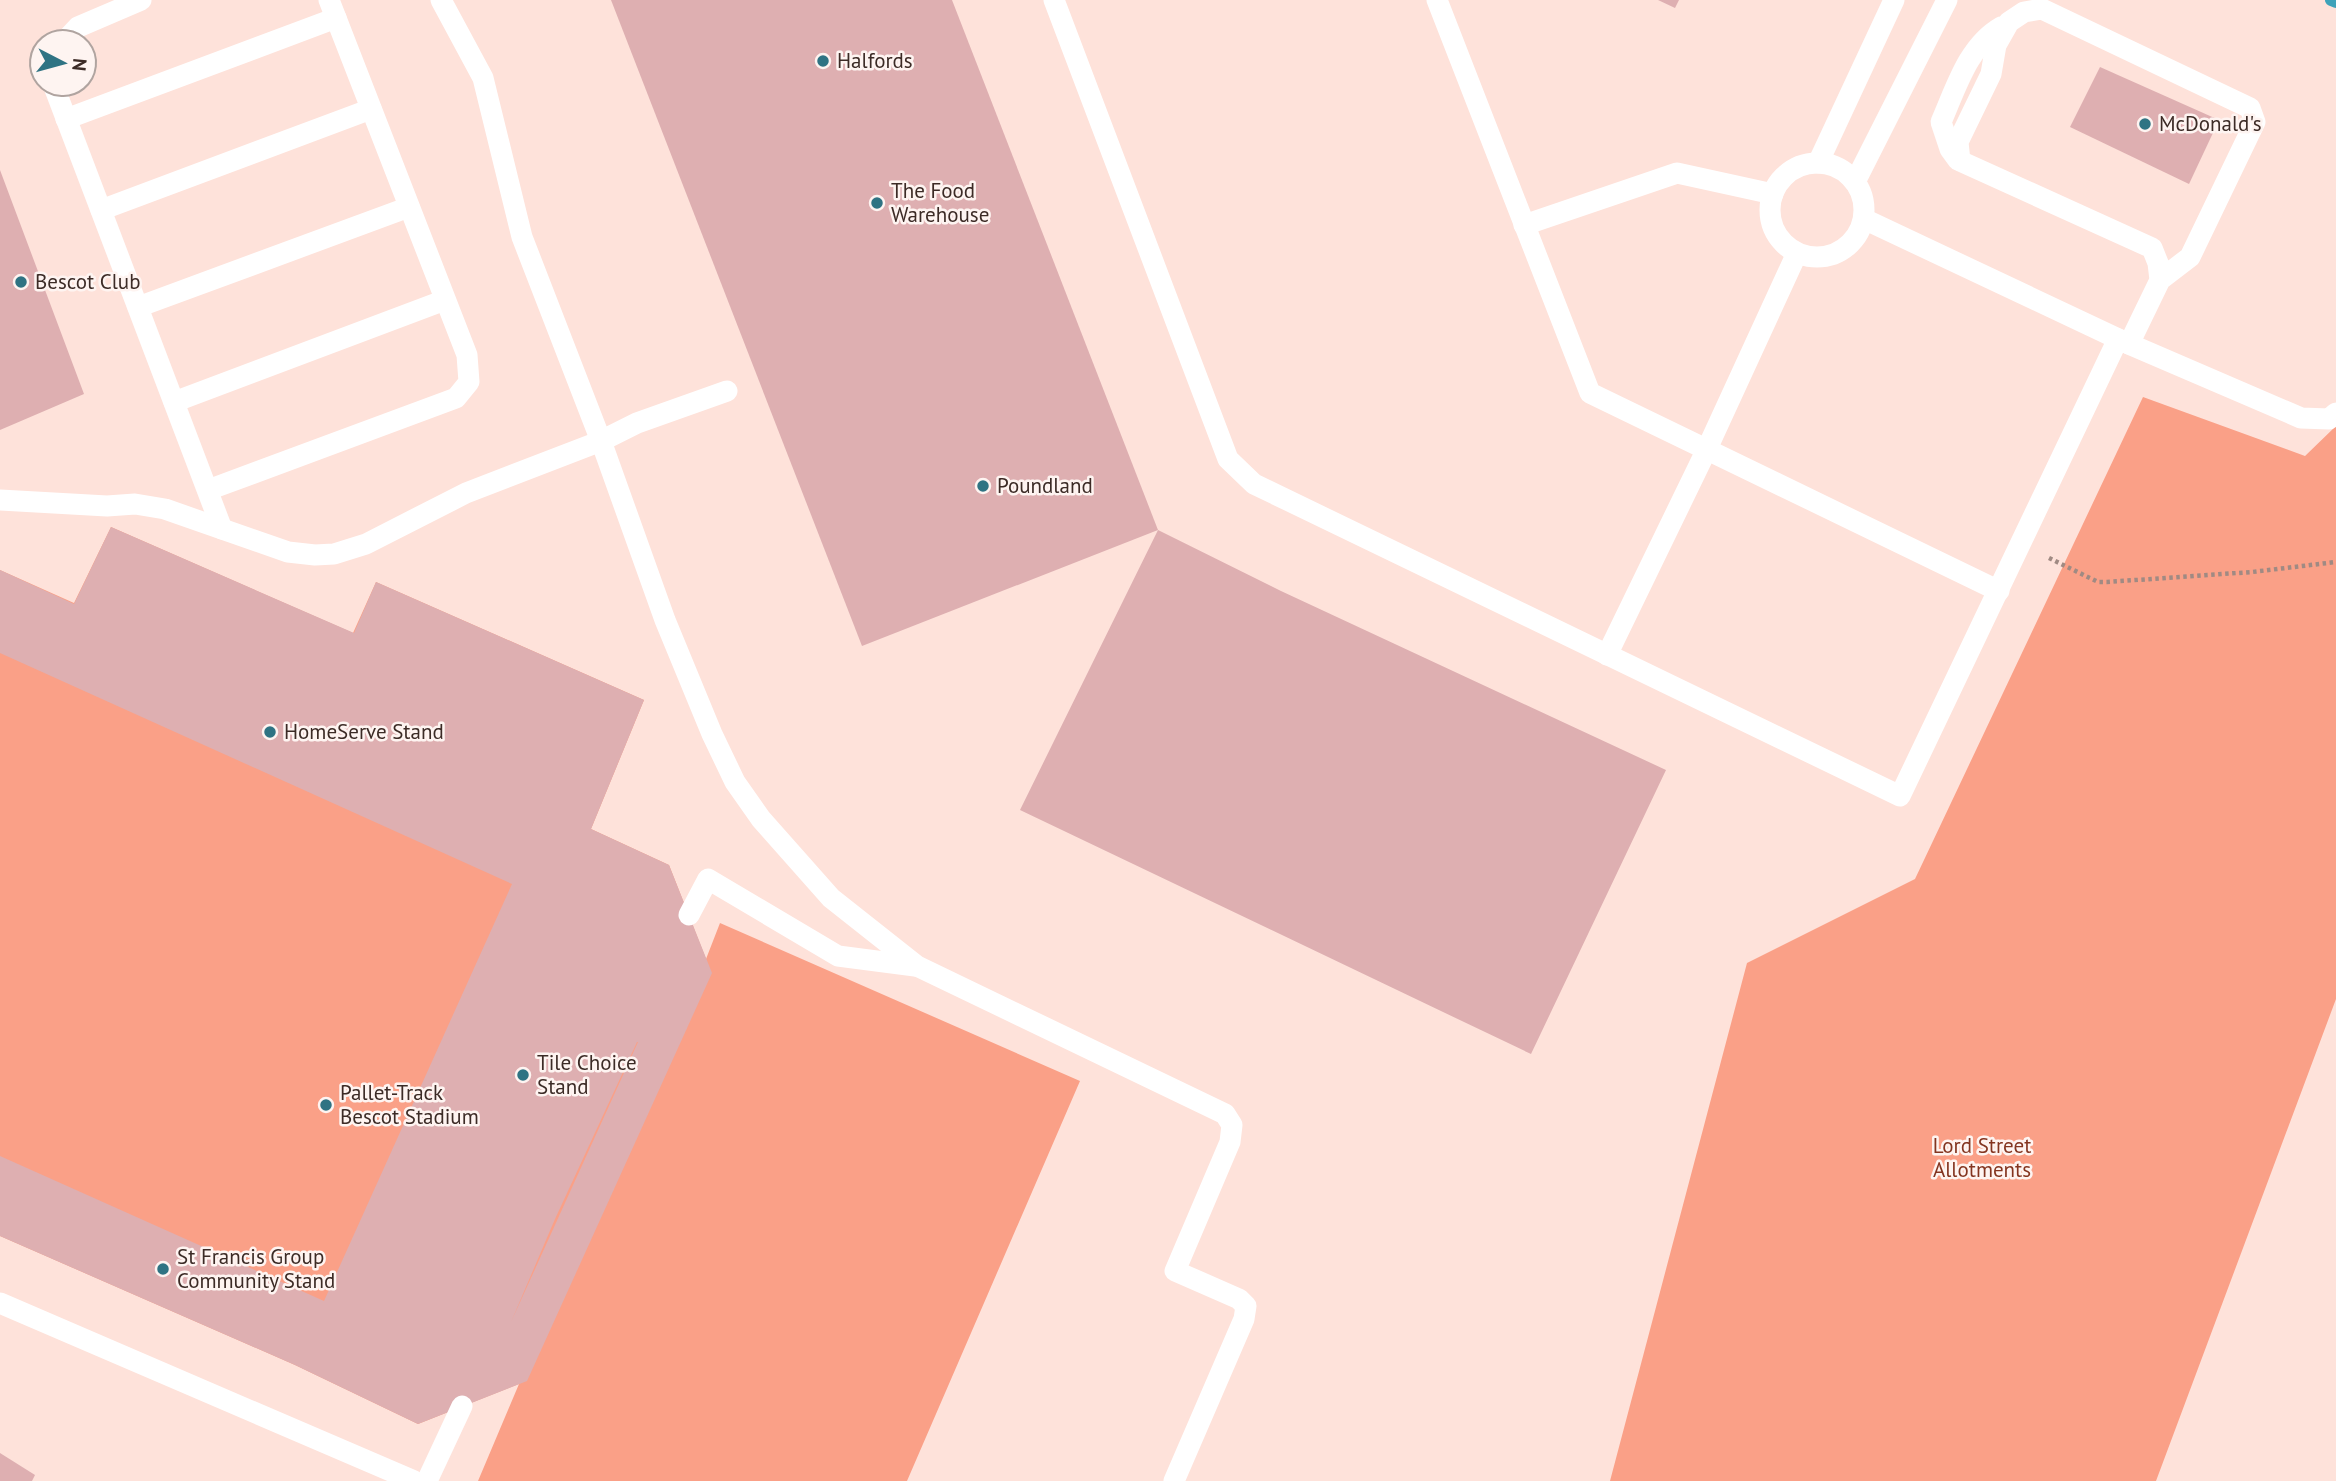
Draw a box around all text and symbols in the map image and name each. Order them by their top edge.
north arrow [28,28,98,98]
place label: Halfords [837,47,913,74]
marker: Halfords [815,53,831,69]
text: N [67,57,92,72]
place label: McDonald's [2159,110,2262,137]
marker: McDonald's [2137,116,2153,132]
place label: The Food Warehouse [891,177,989,228]
marker: The Food Warehouse [869,195,885,211]
place label: Bescot Club [35,268,141,295]
marker: Bescot Club [13,274,29,290]
place label: Poundland [997,472,1093,499]
marker: Poundland [975,478,991,494]
place label: HomeServe Stand [284,718,444,745]
marker: HomeServe Stand [262,724,278,740]
place label: Tile Choice Stand [537,1049,637,1100]
marker: Tile Choice Stand [515,1067,531,1083]
place label: Pallet-Track Bescot Stadium [340,1079,479,1130]
marker: Pallet-Track Bescot Stadium [318,1097,334,1113]
park label: Lord Street Allotments [1933,1132,2031,1183]
place label: St Francis Group Community Stand [177,1243,335,1294]
marker: St Francis Group Community Stand [155,1261,171,1277]

